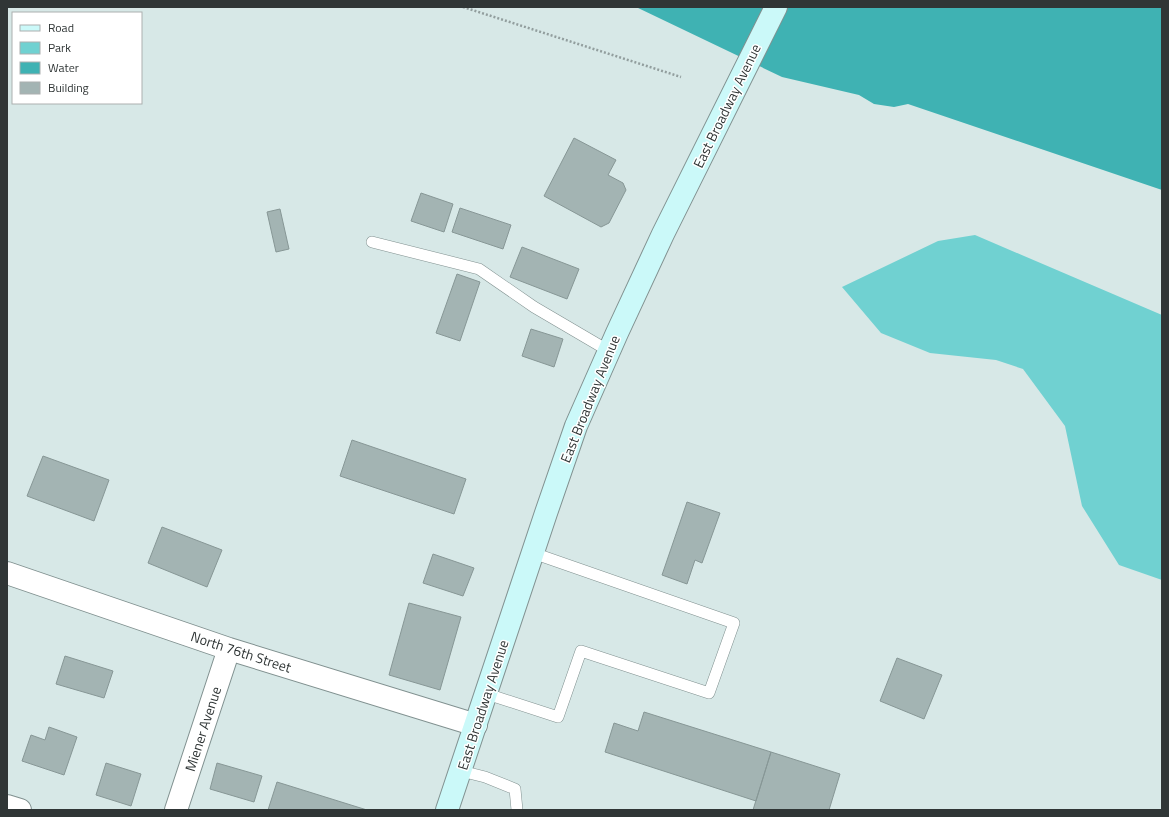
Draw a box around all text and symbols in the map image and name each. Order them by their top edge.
legend [12,12,142,104]
text: Road [48,18,74,37]
text: Park [48,38,71,57]
street label: East Broadway Avenue [687,40,766,171]
text: Water [48,58,79,77]
text: Building [48,78,89,97]
street label: East Broadway Avenue [554,332,625,466]
street label: North 76th Street [188,625,294,678]
street label: East Broadway Avenue [452,637,513,773]
street label: Miener Avenue [179,684,226,774]

